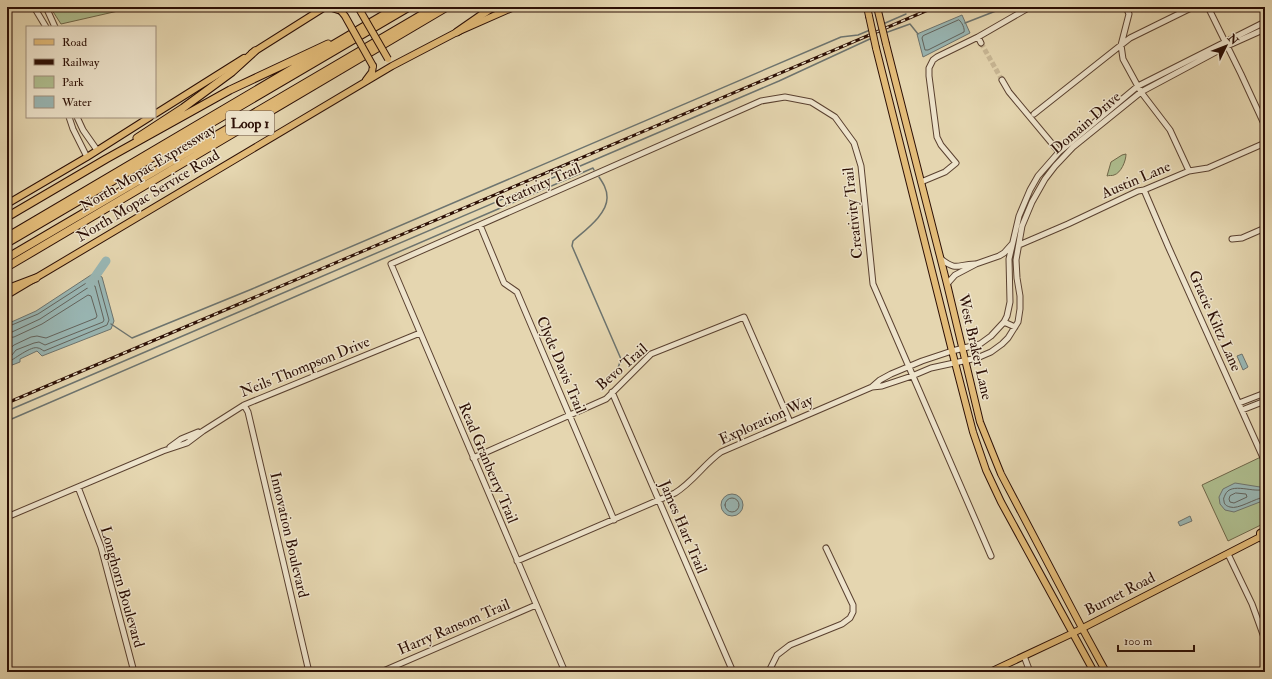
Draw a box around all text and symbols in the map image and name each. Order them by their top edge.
legend [26,26,156,118]
north arrow [1206,26,1246,66]
text: N [1224,31,1242,48]
text: Road [62,35,87,50]
text: Railway [62,55,100,70]
text: Park [62,75,84,90]
street label: Domain Drive [1047,87,1125,159]
text: Water [61,95,92,110]
road number: Loop 1 [226,111,274,135]
street label: North Mopac Expressway [77,120,220,217]
street label: North Mopac Service Road [73,145,224,247]
street label: Austin Lane [1098,157,1173,203]
street label: Creativity Trail [492,159,584,213]
street label: Creativity Trail [839,166,867,260]
street label: Gracie Kiltz Lane [1184,268,1246,374]
street label: West Braker Lane [953,291,996,402]
street label: Clyde Davis Trail [532,313,590,417]
street label: Neils Thompson Drive [237,332,373,403]
street label: Bevo Trail [592,339,652,394]
street label: Exploration Way [716,391,817,450]
street label: Read Granberry Trail [454,400,522,526]
street label: Innovation Boulevard [265,470,313,600]
street label: James Hart Trail [654,477,711,577]
street label: Longhorn Boulevard [96,524,149,650]
street label: Burnet Road [1082,568,1159,620]
street label: Harry Ransom Trail [395,595,513,659]
scale bar [1118,627,1194,653]
text: 100 m [1124,634,1153,649]

